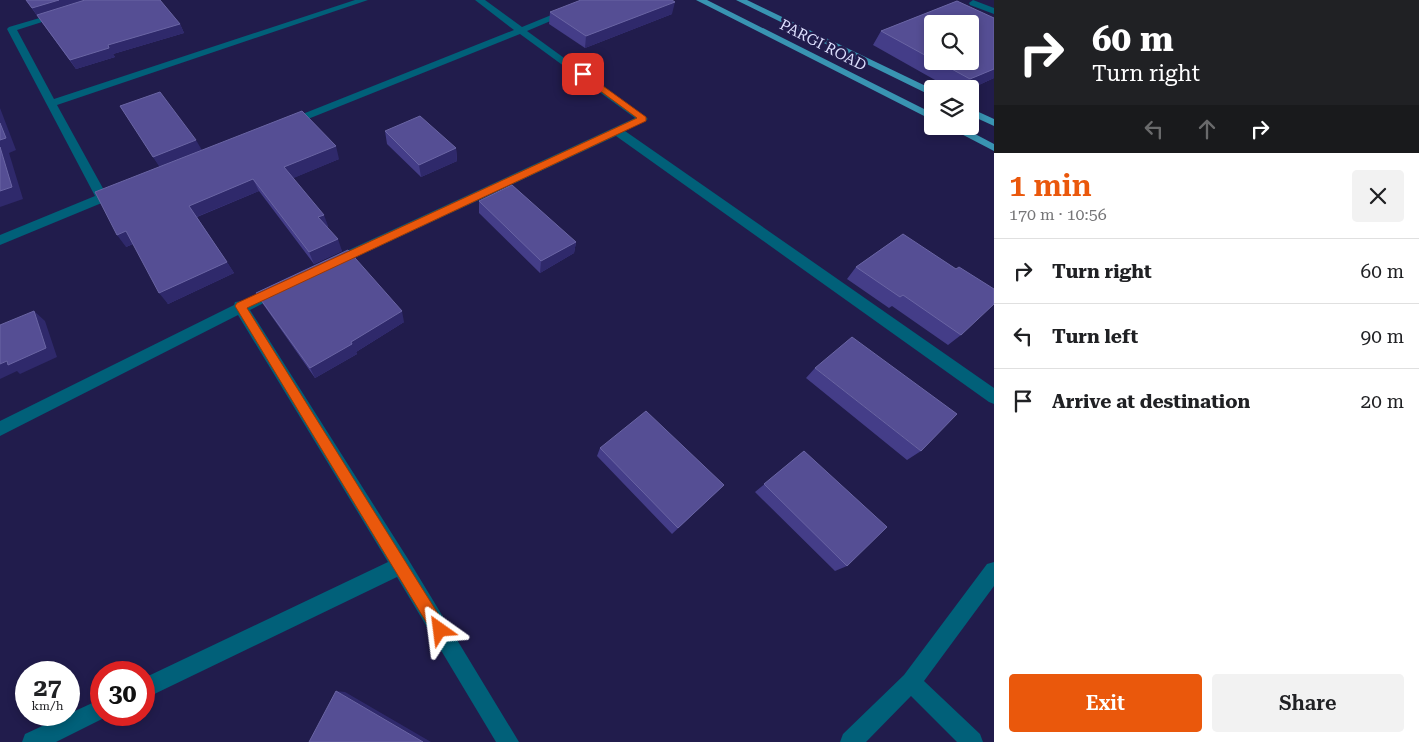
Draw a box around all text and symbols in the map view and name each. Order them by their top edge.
street label: PARGI ROAD [777,15,869,75]
map controls [924,15,979,135]
button: search [924,15,979,70]
text: 60 m [1092,19,1174,60]
icon: right [1009,20,1074,85]
pin [562,53,604,95]
icon: arrive [569,60,597,88]
text: Turn right [1092,61,1200,86]
button: layers [924,80,979,135]
icon: left [1140,115,1168,143]
icon: ahead [1193,115,1221,143]
icon: right [1246,115,1274,143]
text: 1 min [1009,168,1092,203]
button: close [1352,170,1404,222]
text: 170 m · 10:56 [1009,205,1107,224]
icon: right [1009,257,1037,285]
text: Turn right [1052,260,1152,283]
text: 60 m [1361,260,1404,283]
icon: left [1009,322,1037,350]
text: Turn left [1052,325,1138,348]
text: 90 m [1361,325,1404,348]
icon: arrive [1009,387,1037,415]
text: Arrive at destination [1052,390,1250,413]
text: 20 m [1361,390,1404,413]
position arrow [413,603,465,655]
speed limit sign: 30 [90,661,155,726]
text: 27 [33,673,62,702]
button: Exit [1009,674,1202,732]
button: Share [1212,674,1404,732]
text: km/h [31,699,64,713]

